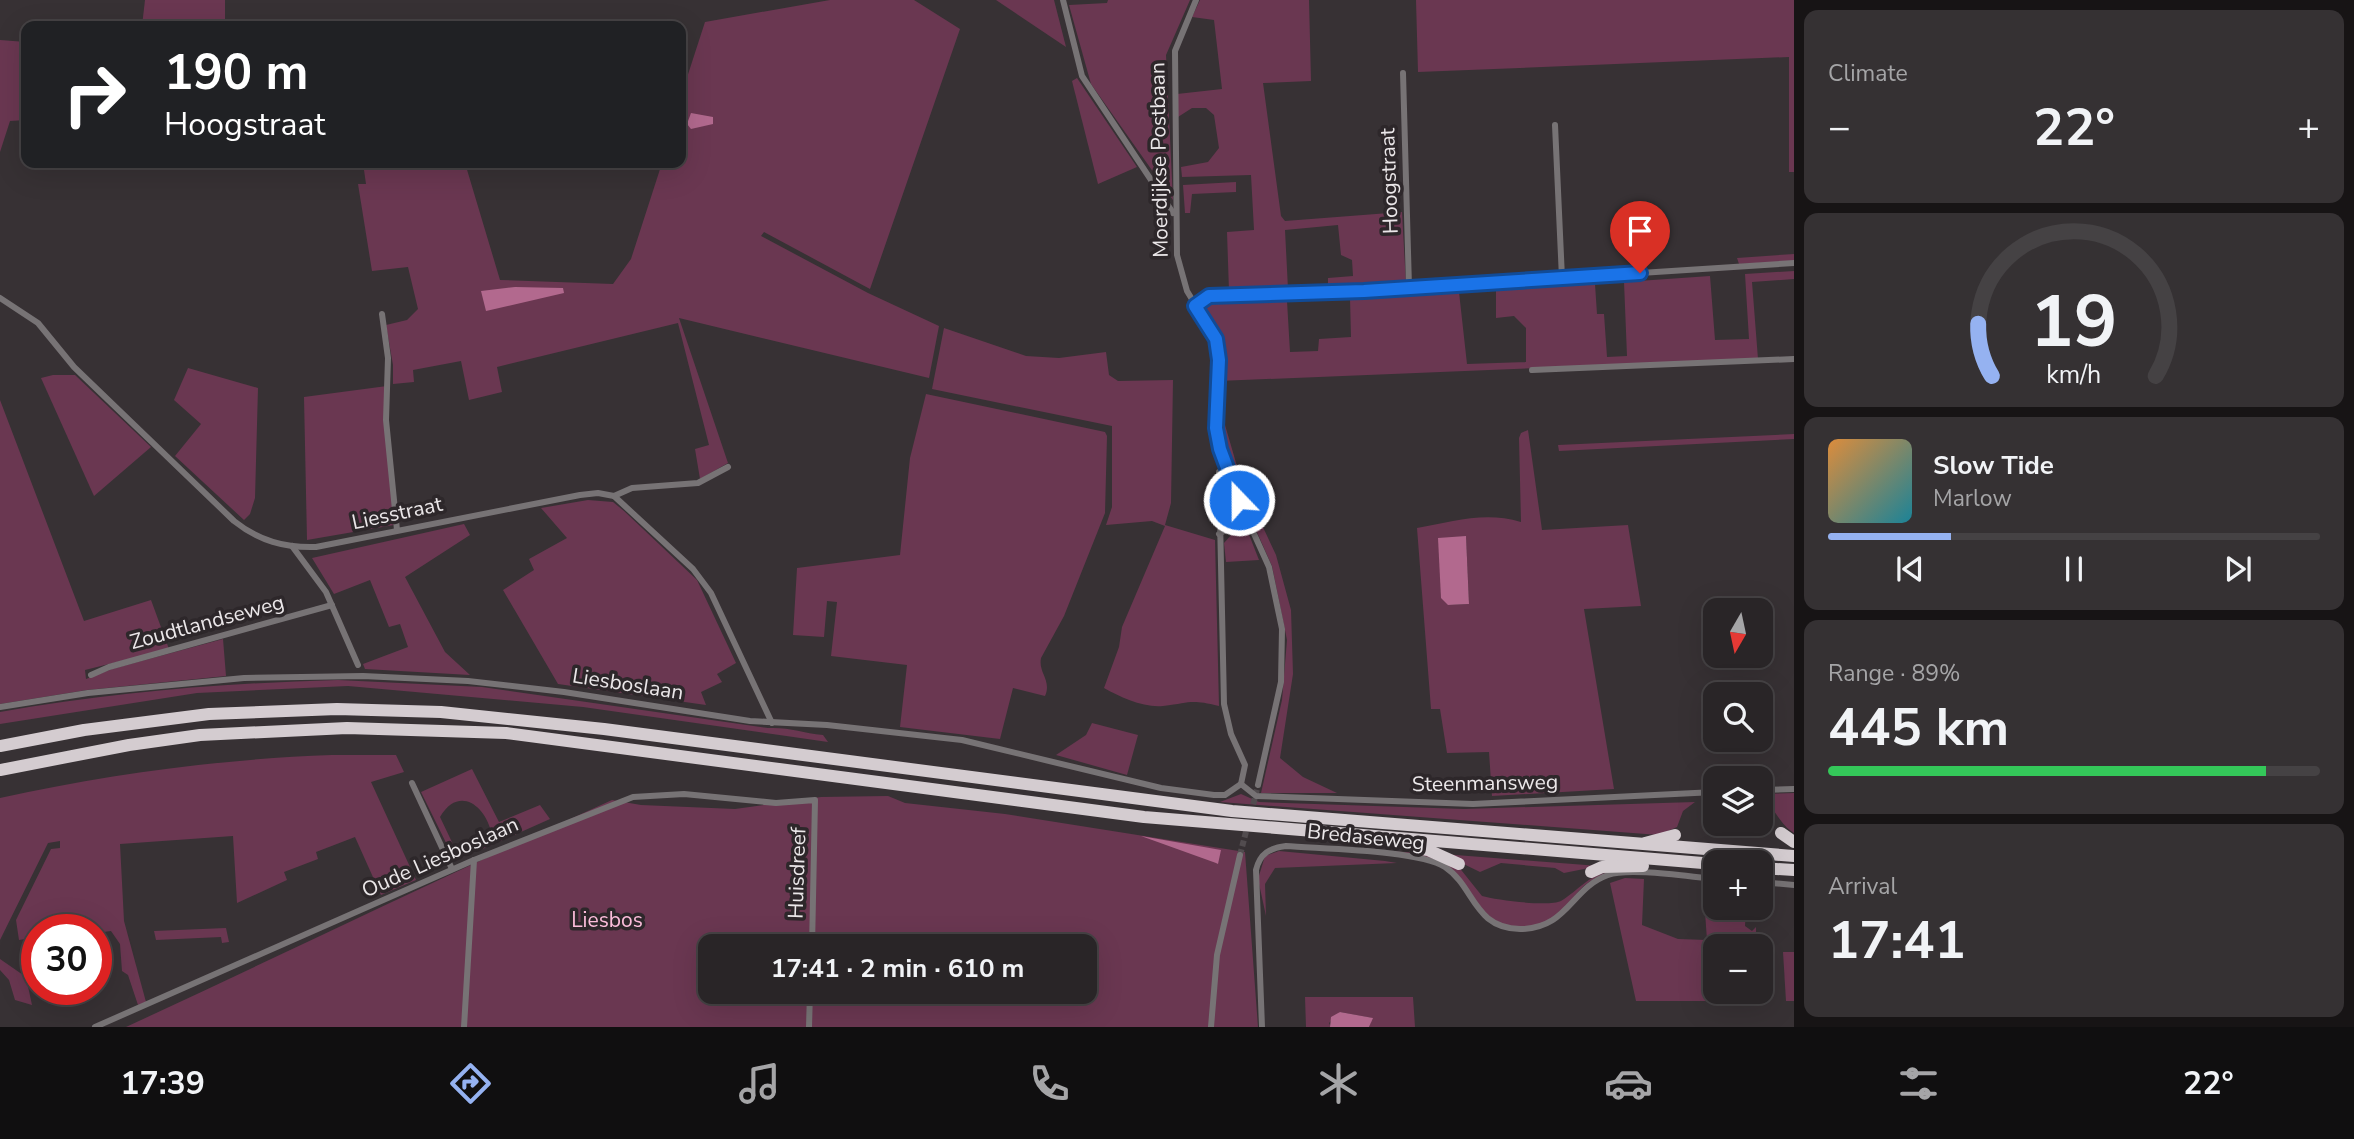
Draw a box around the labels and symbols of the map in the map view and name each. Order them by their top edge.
street label: Moerdijkse Postbaan [1143,62,1175,258]
street label: Hoogstraat [1373,127,1405,234]
pin [1610,201,1670,273]
position arrow [1202,463,1276,537]
street label: Liesstraat [349,490,445,536]
street label: Zoudtlandseweg [127,588,287,656]
north arrow [1703,598,1773,668]
street label: Liesboslaan [571,661,685,707]
street label: Steenmansweg [1412,768,1558,798]
street label: Oude Liesboslaan [357,810,523,904]
street label: Bredaseweg [1306,817,1426,857]
street label: Huisdreef [781,826,813,919]
park label: Liesbos [571,906,643,934]
speed limit sign: 30 [21,914,112,1005]

